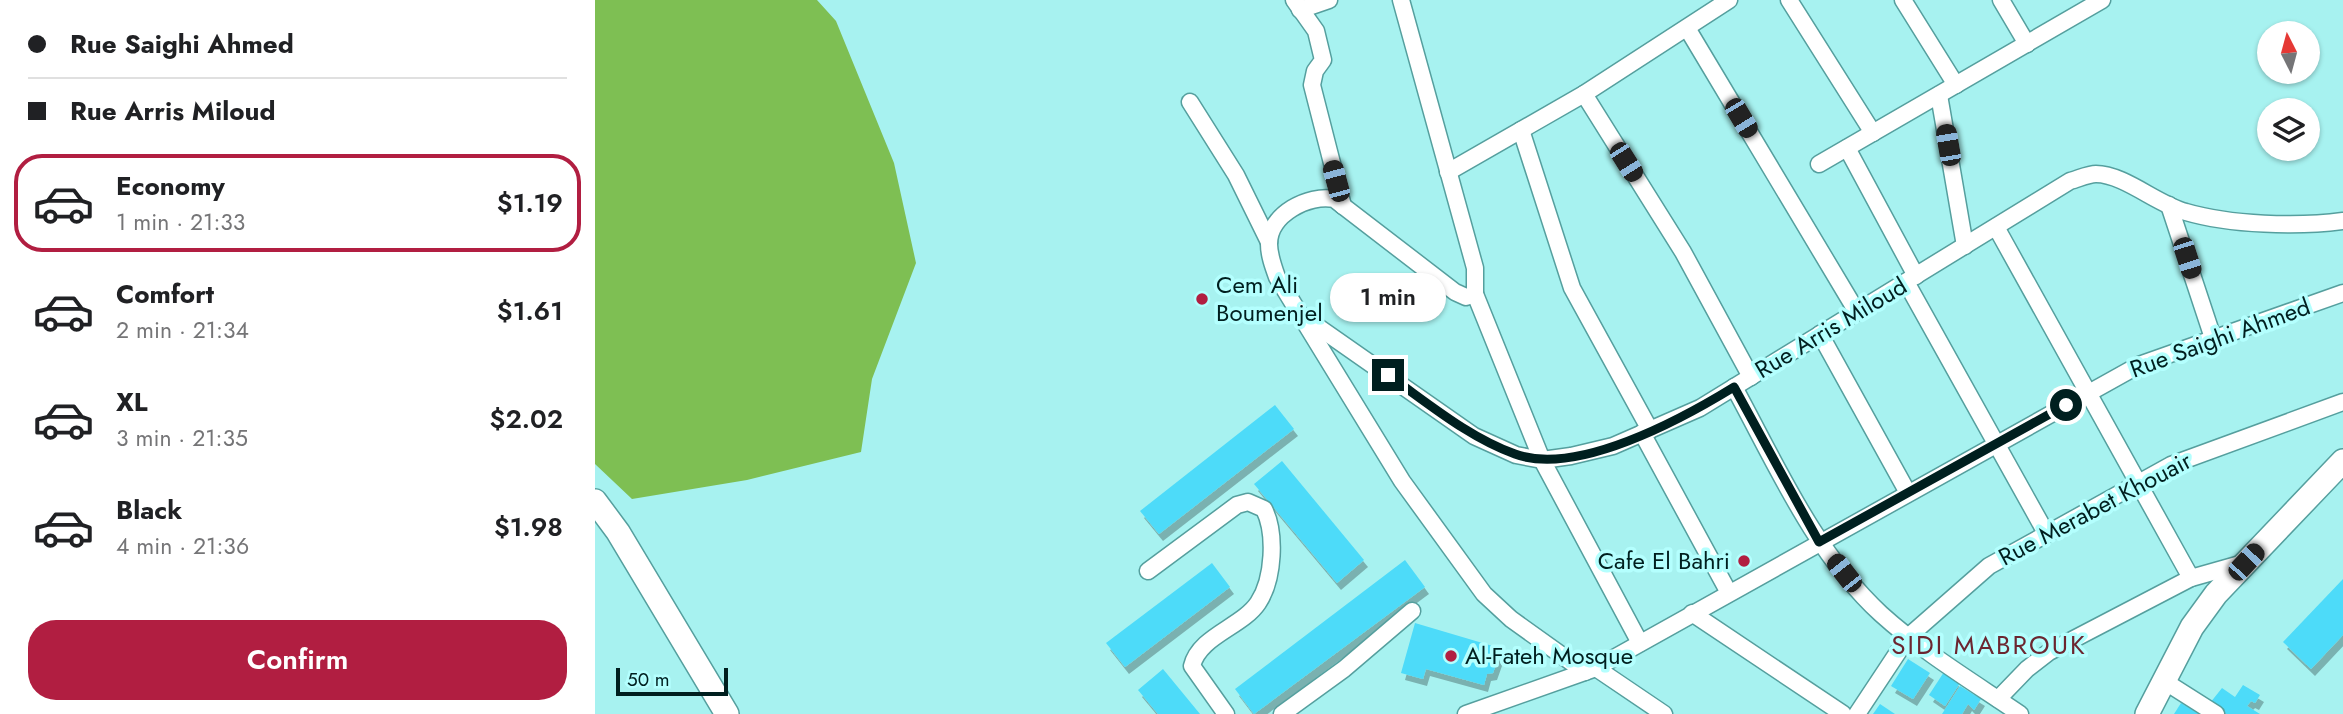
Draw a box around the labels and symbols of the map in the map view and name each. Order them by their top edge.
north arrow [2257,21,2321,84]
car [1722,95,1761,141]
car [1935,122,1962,168]
car [1606,139,1647,185]
car [1321,158,1352,204]
car [2171,235,2204,281]
place label: Cem Ali Boumenjel [1216,267,1323,330]
street label: Rue Arris Miloud [1748,268,1913,387]
callout: 1 min [1330,274,1446,322]
street label: Rue Saighi Ahmed [2125,289,2315,386]
marker: Cem Ali Boumenjel [1194,291,1210,307]
route end [1372,359,1404,391]
route start [2050,389,2082,421]
street label: Rue Merabet Khouair [1992,443,2198,574]
car [2224,539,2269,585]
place label: Cafe El Bahri [1598,543,1730,578]
car [1823,550,1866,596]
marker: Cafe El Bahri [1736,553,1752,569]
district label: SIDI MABROUK [1891,626,2087,664]
place label: Al-Fateh Mosque [1465,638,1633,673]
marker: Al-Fateh Mosque [1443,648,1459,664]
scale bar [616,665,728,697]

